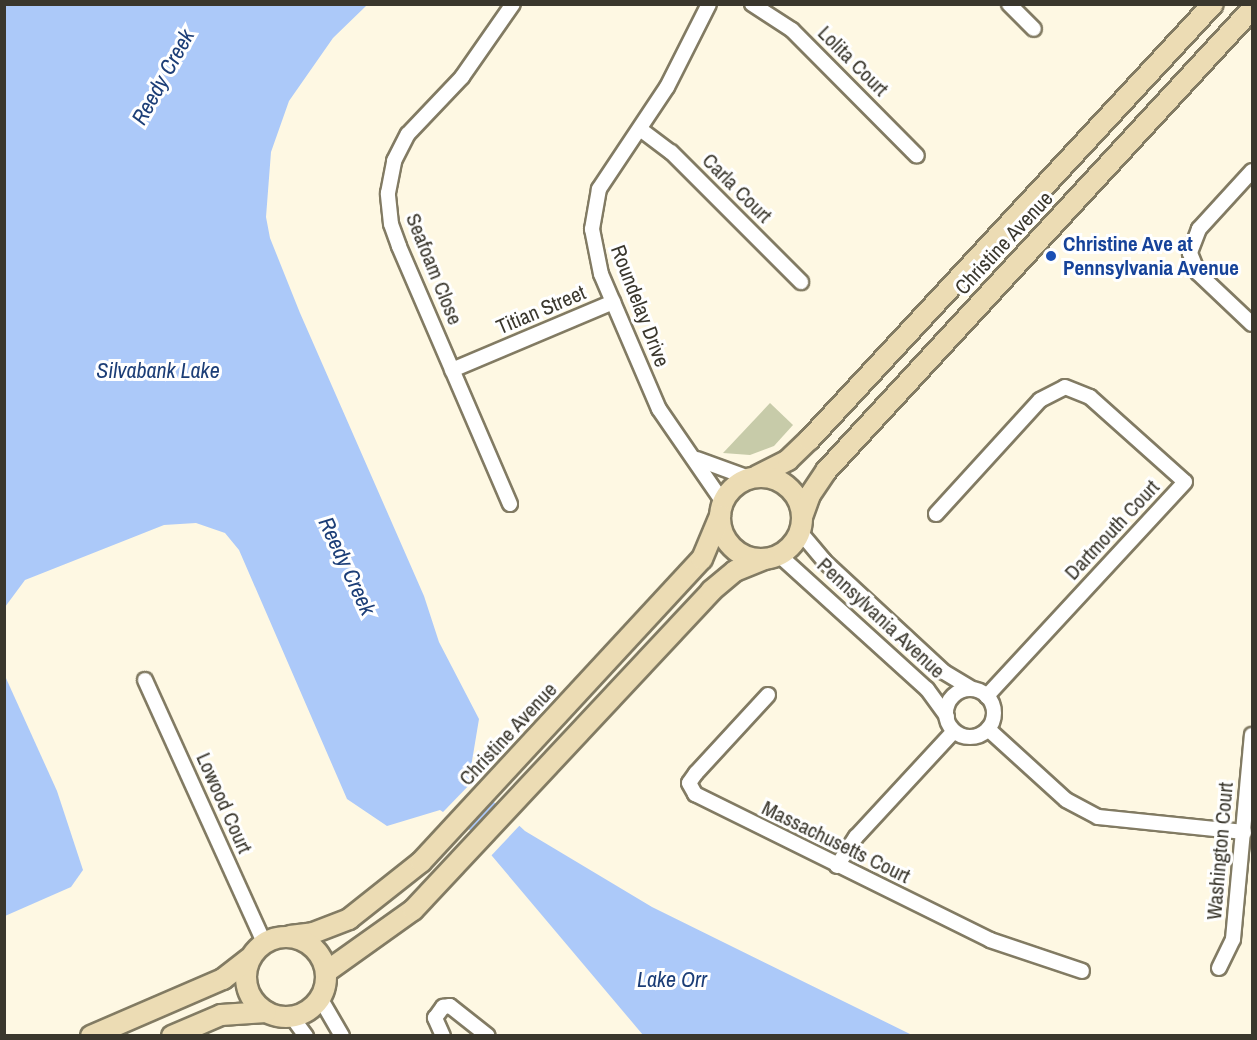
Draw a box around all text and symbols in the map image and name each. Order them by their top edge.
street label: Lolita Court [813,21,893,101]
water label: Reedy Creek [126,25,200,129]
street label: Carla Court [697,148,777,228]
street label: Christine Avenue [950,186,1058,300]
street label: Seafoam Close [400,210,468,328]
place label: Christine Ave at Pennsylvania Avenue [1063,231,1239,281]
street label: Roundelay Drive [605,242,675,370]
marker: Christine Ave at Pennsylvania Avenue [1044,249,1058,263]
street label: Titian Street [493,280,589,340]
water label: Silvabank Lake [96,358,220,384]
street label: Dartmouth Court [1059,475,1165,585]
water label: Reedy Creek [313,513,381,619]
street label: Pennsylvania Avenue [812,552,950,684]
street label: Christine Avenue [454,677,562,791]
street label: Lowood Court [191,749,257,857]
street label: Washington Court [1201,781,1239,921]
street label: Massachusetts Court [758,795,914,889]
water label: Lake Orr [637,967,707,993]

